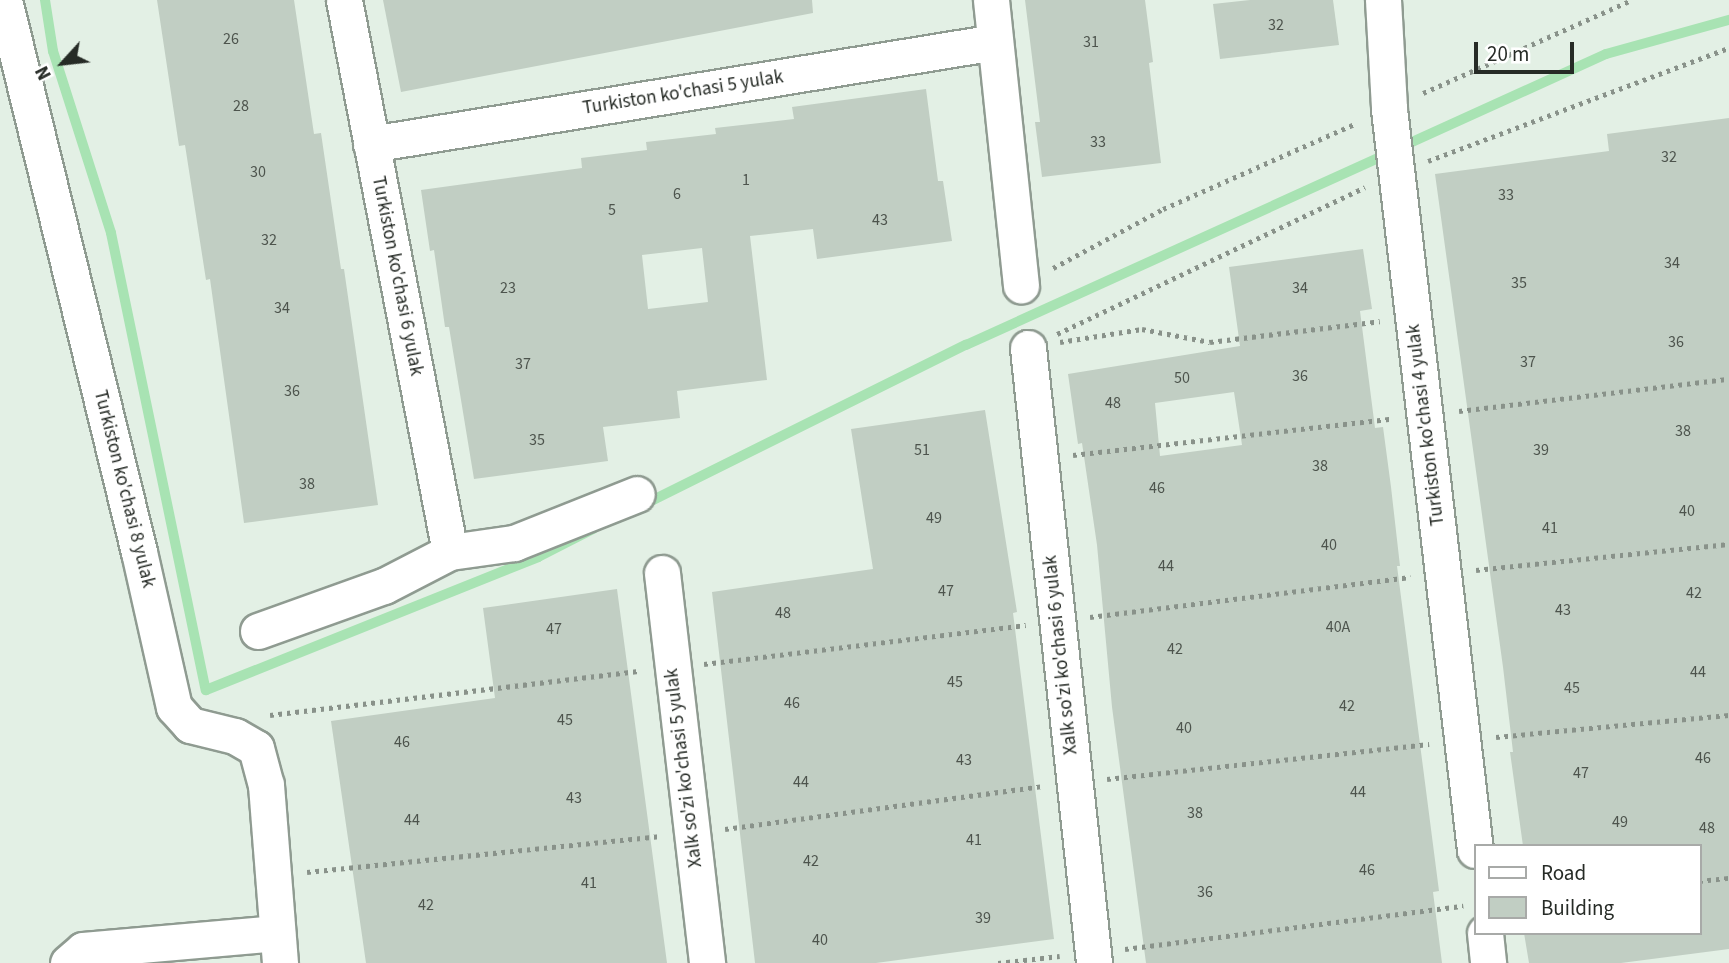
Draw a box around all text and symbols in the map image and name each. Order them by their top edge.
house number: 32 [1268,15,1284,35]
north arrow [28,28,98,98]
scale bar [1477,28,1577,72]
house number: 26 [223,29,239,49]
house number: 31 [1083,32,1099,52]
text: 20 m [1487,39,1529,69]
text: N [29,61,59,85]
street label: Turkiston ko'chasi 5 yulak [581,66,785,120]
house number: 28 [233,96,249,116]
house number: 33 [1090,132,1106,152]
house number: 32 [1661,147,1677,167]
house number: 30 [250,162,266,182]
house number: 1 [742,170,750,190]
street label: Turkiston ko'chasi 6 yulak [366,174,428,378]
house number: 6 [673,184,681,204]
house number: 33 [1498,185,1514,205]
house number: 5 [608,200,616,220]
house number: 43 [872,210,888,230]
house number: 32 [261,230,277,250]
house number: 34 [1664,253,1680,273]
house number: 35 [1511,273,1527,293]
house number: 23 [500,278,516,298]
house number: 34 [1292,278,1308,298]
house number: 34 [274,298,290,318]
street label: Turkiston ko'chasi 4 yulak [1402,323,1450,527]
house number: 36 [1668,332,1684,352]
house number: 37 [1520,352,1536,372]
house number: 37 [515,354,531,374]
house number: 36 [1292,366,1308,386]
house number: 50 [1174,368,1190,388]
house number: 36 [284,381,300,401]
street label: Turkiston ko'chasi 8 yulak [88,388,160,590]
house number: 48 [1105,393,1121,413]
house number: 38 [1675,421,1691,441]
house number: 35 [529,430,545,450]
house number: 51 [914,440,930,460]
house number: 39 [1533,440,1549,460]
house number: 38 [1312,456,1328,476]
house number: 38 [299,474,315,494]
house number: 46 [1149,478,1165,498]
house number: 40 [1679,501,1695,521]
house number: 49 [926,508,942,528]
house number: 41 [1542,518,1558,538]
house number: 40 [1321,535,1337,555]
street label: Xalk so'zi ko'chasi 6 yulak [1039,554,1083,756]
house number: 44 [1158,556,1174,576]
house number: 47 [938,581,954,601]
house number: 42 [1686,583,1702,603]
house number: 43 [1555,600,1571,620]
house number: 48 [775,603,791,623]
house number: 40A [1326,617,1350,637]
house number: 47 [546,619,562,639]
house number: 42 [1167,639,1183,659]
house number: 44 [1690,662,1706,682]
street label: Xalk so'zi ko'chasi 5 yulak [660,667,708,869]
house number: 45 [947,672,963,692]
house number: 45 [1564,678,1580,698]
house number: 46 [784,693,800,713]
house number: 42 [1339,696,1355,716]
house number: 45 [557,710,573,730]
house number: 40 [1176,718,1192,738]
house number: 46 [394,732,410,752]
house number: 46 [1695,748,1711,768]
house number: 43 [956,750,972,770]
house number: 47 [1573,763,1589,783]
house number: 44 [793,772,809,792]
house number: 44 [1350,782,1366,802]
house number: 43 [566,788,582,808]
house number: 38 [1187,803,1203,823]
house number: 44 [404,810,420,830]
house number: 49 [1612,812,1628,832]
house number: 48 [1699,818,1715,838]
house number: 41 [966,830,982,850]
legend [1474,844,1701,935]
house number: 42 [803,851,819,871]
text: Road [1541,858,1586,888]
house number: 46 [1359,860,1375,880]
house number: 41 [581,873,597,893]
house number: 36 [1197,882,1213,902]
text: Building [1541,893,1614,923]
house number: 42 [418,895,434,915]
house number: 39 [975,908,991,928]
house number: 40 [812,930,828,950]

